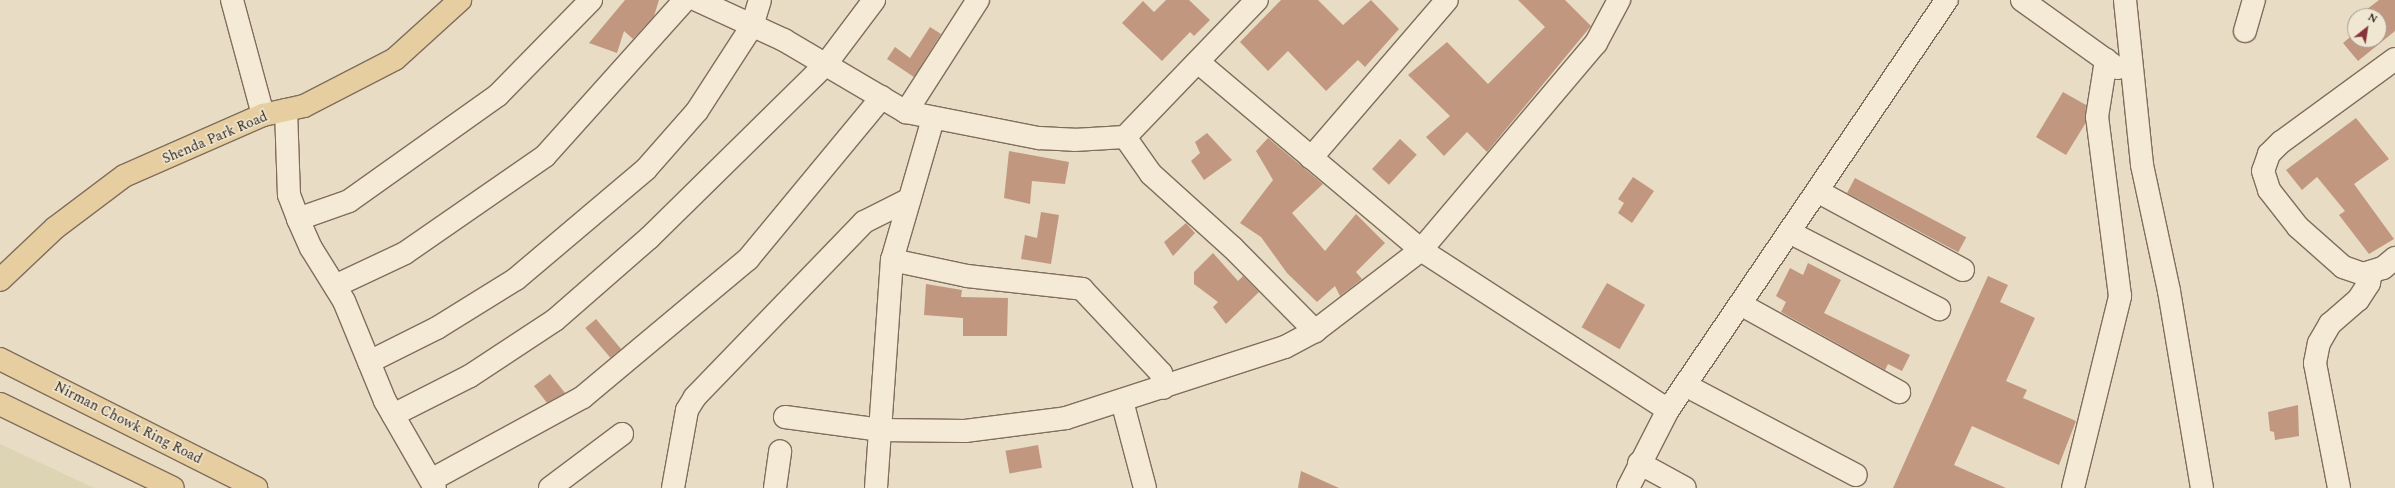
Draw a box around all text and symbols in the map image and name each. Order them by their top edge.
north arrow [2347,8,2387,48]
text: N [2365,8,2381,28]
street label: Shenda Park Road [160,108,270,168]
street label: Nirman Chowk Ring Road [51,378,205,468]

